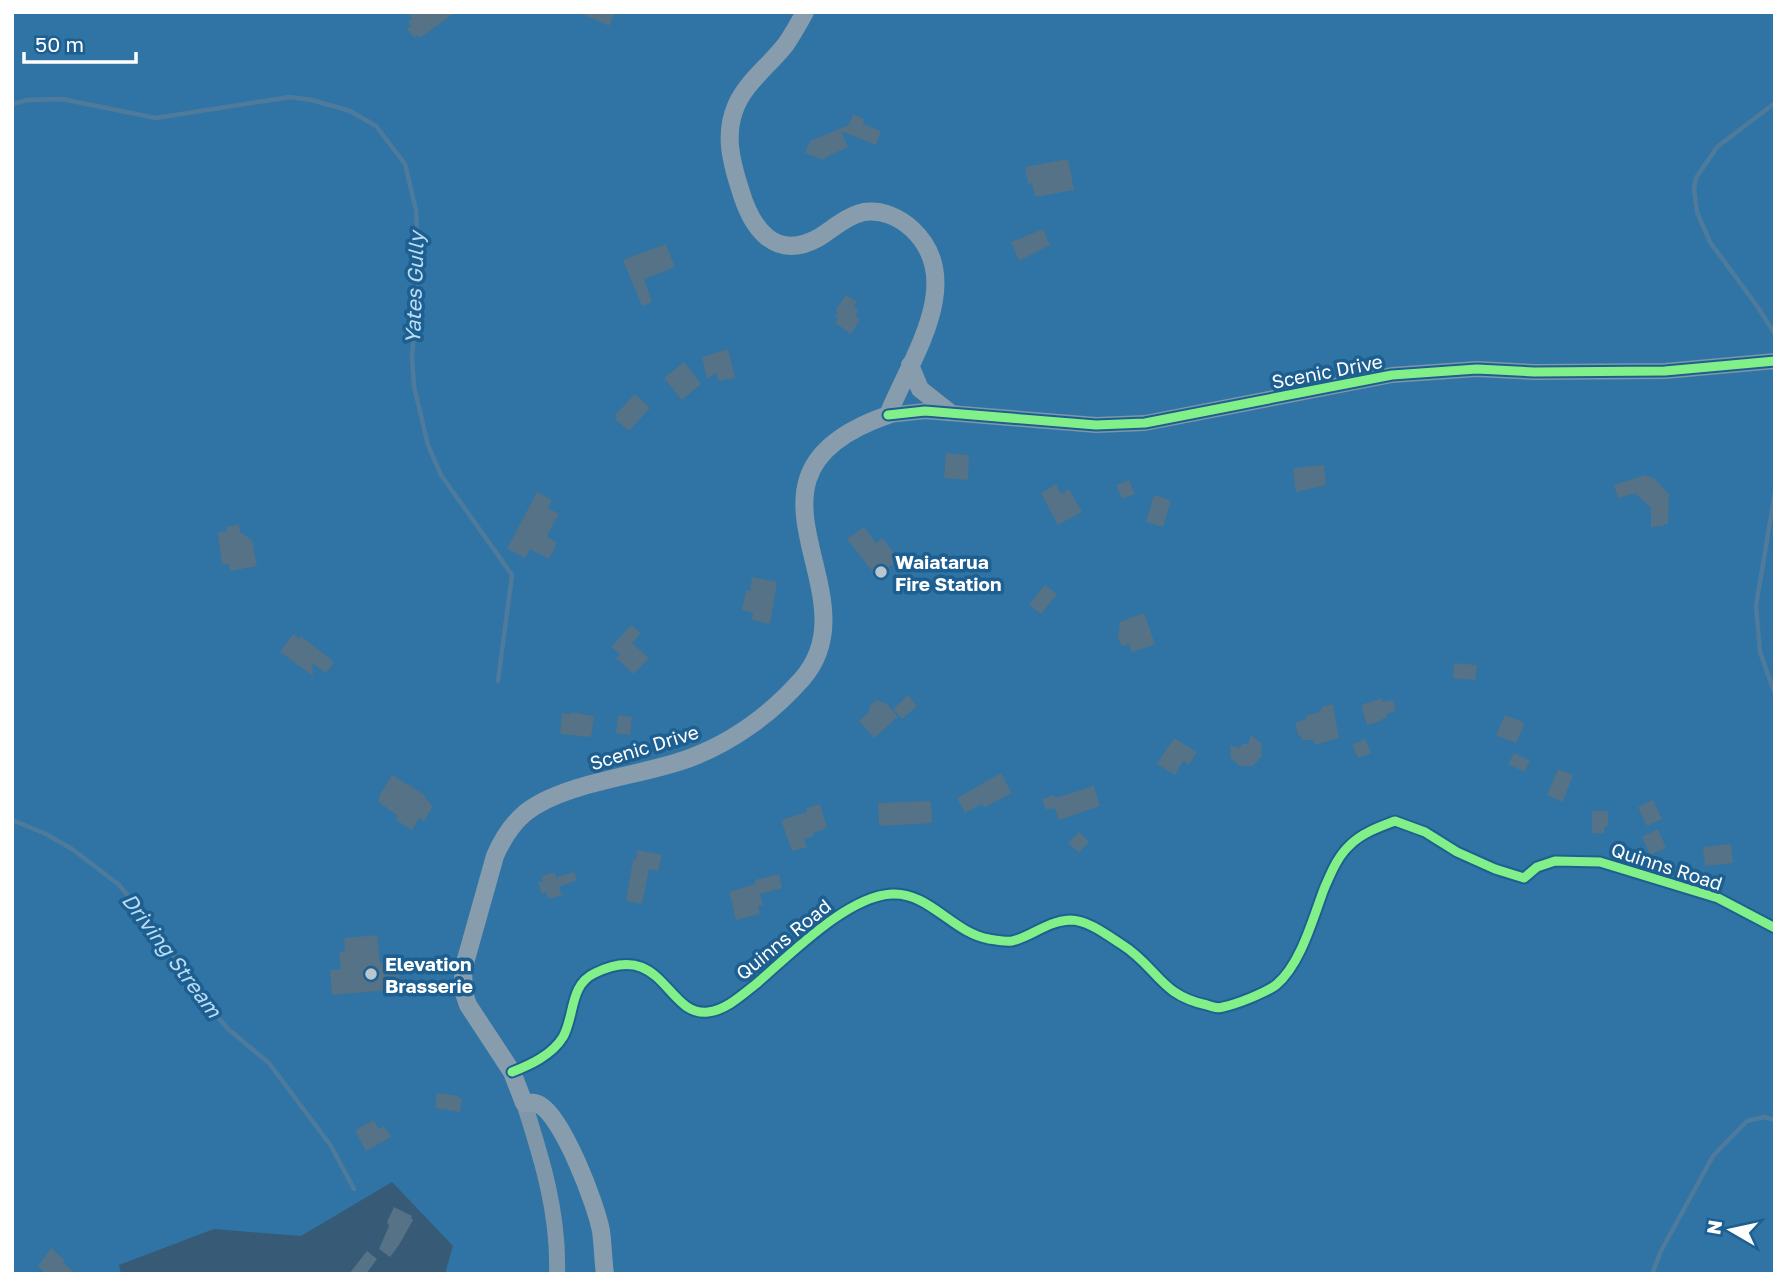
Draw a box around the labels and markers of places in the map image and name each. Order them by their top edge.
place label: Waiatarua Fire Station [895,550,1001,595]
marker: Waiatarua Fire Station [873,564,889,580]
place label: Elevation Brasserie [385,952,473,997]
marker: Elevation Brasserie [363,966,379,982]

